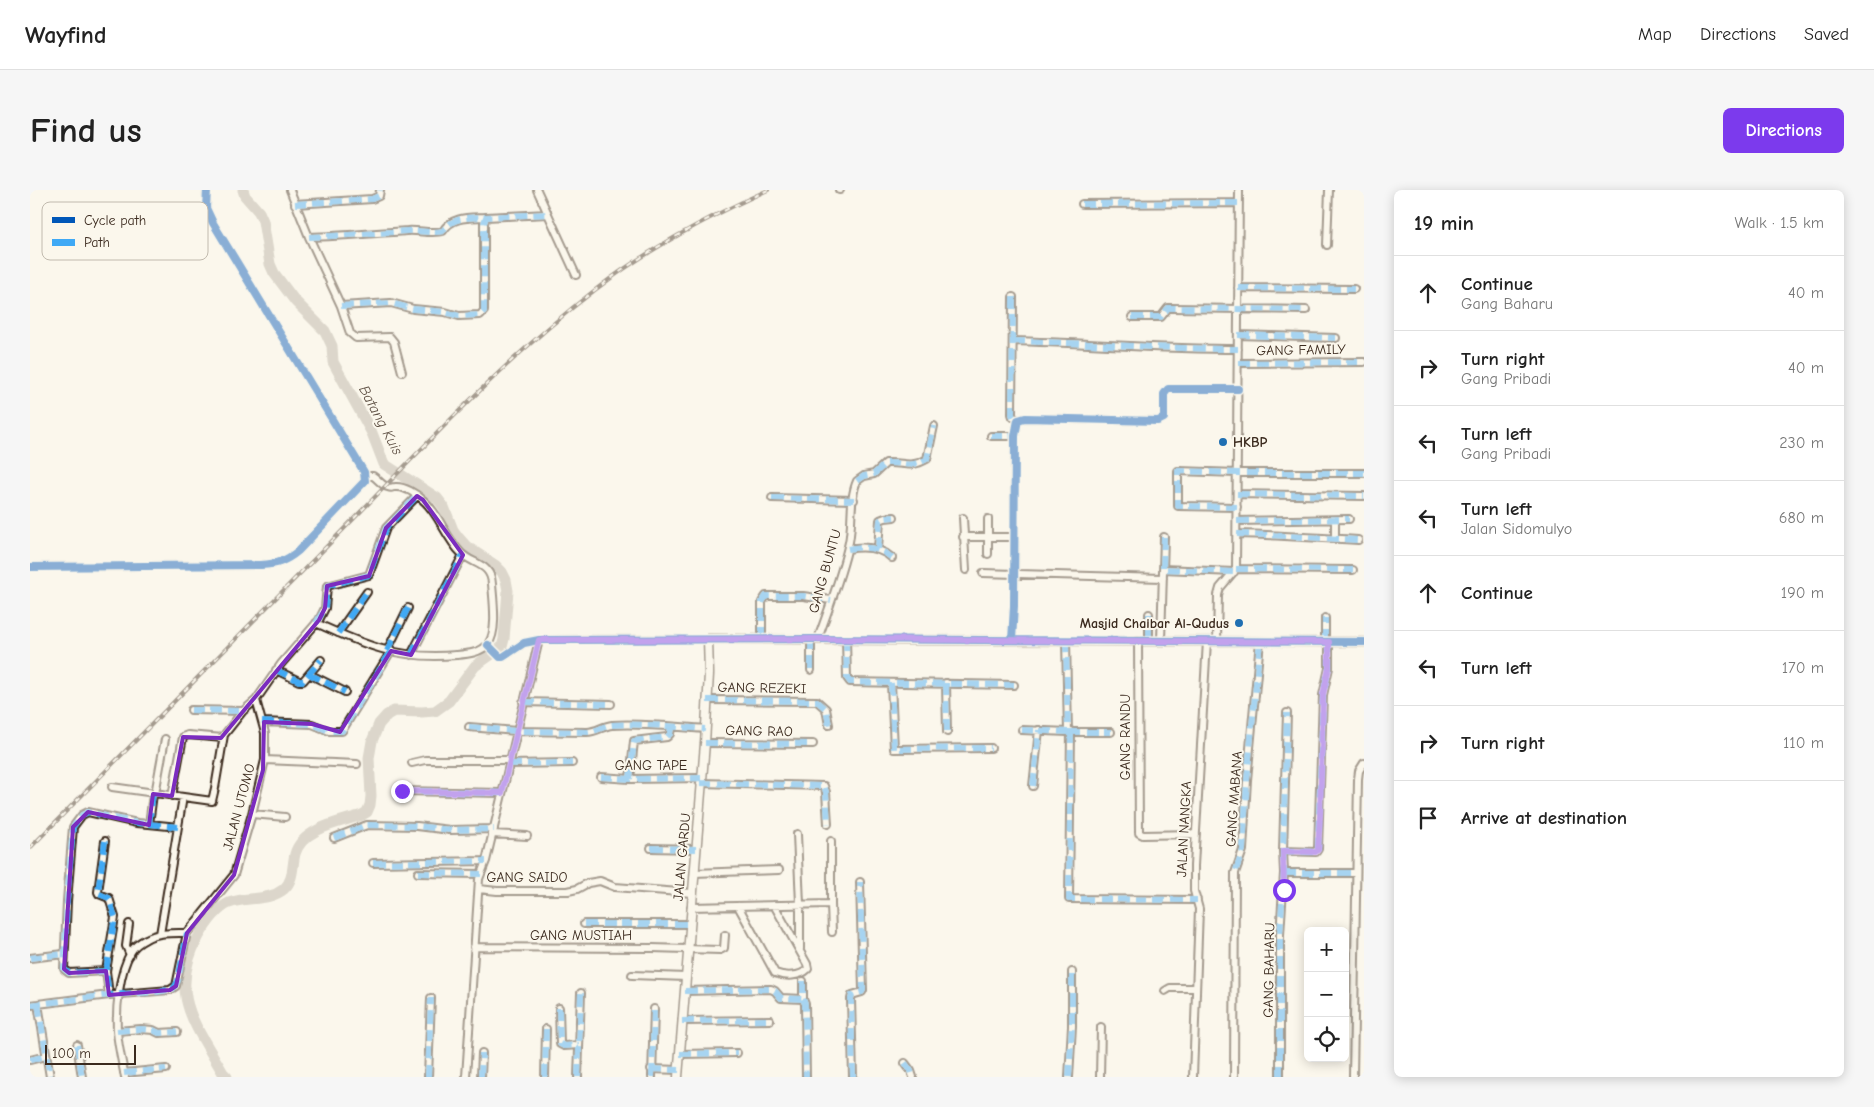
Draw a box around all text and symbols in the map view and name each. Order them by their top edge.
text: Wayfind [25,21,106,49]
text: Map [1638,24,1672,45]
text: Directions [1700,24,1776,45]
text: Saved [1804,24,1849,45]
button: Directions [1723,108,1844,153]
text: Find us [30,110,142,151]
legend [42,202,208,260]
text: 19 min [1414,211,1474,235]
text: Cycle path [84,212,146,229]
text: Walk · 1.5 km [1734,214,1824,232]
text: Path [84,234,110,251]
text: Continue [1461,273,1533,295]
icon: ahead [1414,279,1442,307]
text: 40 m [1788,284,1824,302]
text: Gang Baharu [1461,295,1553,313]
street label: GANG FAMILY [1256,341,1347,359]
text: Turn right [1461,348,1545,370]
icon: right [1414,354,1442,382]
text: 40 m [1788,359,1824,377]
text: Gang Pribadi [1461,370,1551,388]
water label: Batang Kuis [355,382,407,459]
text: Turn left [1461,423,1532,445]
icon: left [1414,429,1442,457]
place label: HKBP [1233,434,1267,451]
text: 230 m [1779,434,1824,452]
marker: HKBP [1217,436,1229,448]
text: Gang Pribadi [1461,445,1551,463]
text: Turn left [1461,498,1532,520]
icon: left [1414,504,1442,532]
text: 680 m [1779,509,1824,527]
text: Jalan Sidomulyo [1461,520,1572,538]
street label: GANG BUNTU [805,527,845,615]
icon: ahead [1414,579,1442,607]
text: Continue [1461,582,1533,604]
text: 190 m [1781,584,1824,602]
place label: Masjid Chaibar Al-Qudus [1080,615,1229,632]
marker: Masjid Chaibar Al-Qudus [1233,617,1245,629]
icon: left [1414,654,1442,682]
text: Turn left [1461,657,1532,679]
text: 170 m [1782,659,1824,677]
street label: GANG REZEKI [717,679,807,697]
street label: GANG RANDU [1117,694,1134,780]
street label: GANG RAO [725,722,793,740]
icon: right [1414,729,1442,757]
text: Turn right [1461,732,1545,754]
text: 110 m [1783,734,1824,752]
street label: GANG MABANA [1222,750,1246,848]
street label: GANG TAPE [615,757,687,774]
street label: JALAN UTOMO [219,762,259,852]
route end [391,780,414,803]
street label: JALAN NANGKA [1173,781,1195,877]
icon: arrive [1414,804,1442,832]
text: Arrive at destination [1461,807,1627,829]
street label: JALAN GARDU [670,812,694,902]
street label: GANG SAIDO [486,869,568,886]
route start [1273,879,1296,902]
street label: GANG BAHARU [1260,922,1278,1018]
street label: GANG MUSTIAH [530,927,632,944]
map controls [1304,927,1349,1062]
button: + [1304,927,1349,972]
button: − [1304,972,1349,1017]
button: locate [1304,1017,1349,1062]
scale bar [45,1042,136,1065]
text: 100 m [52,1045,91,1062]

